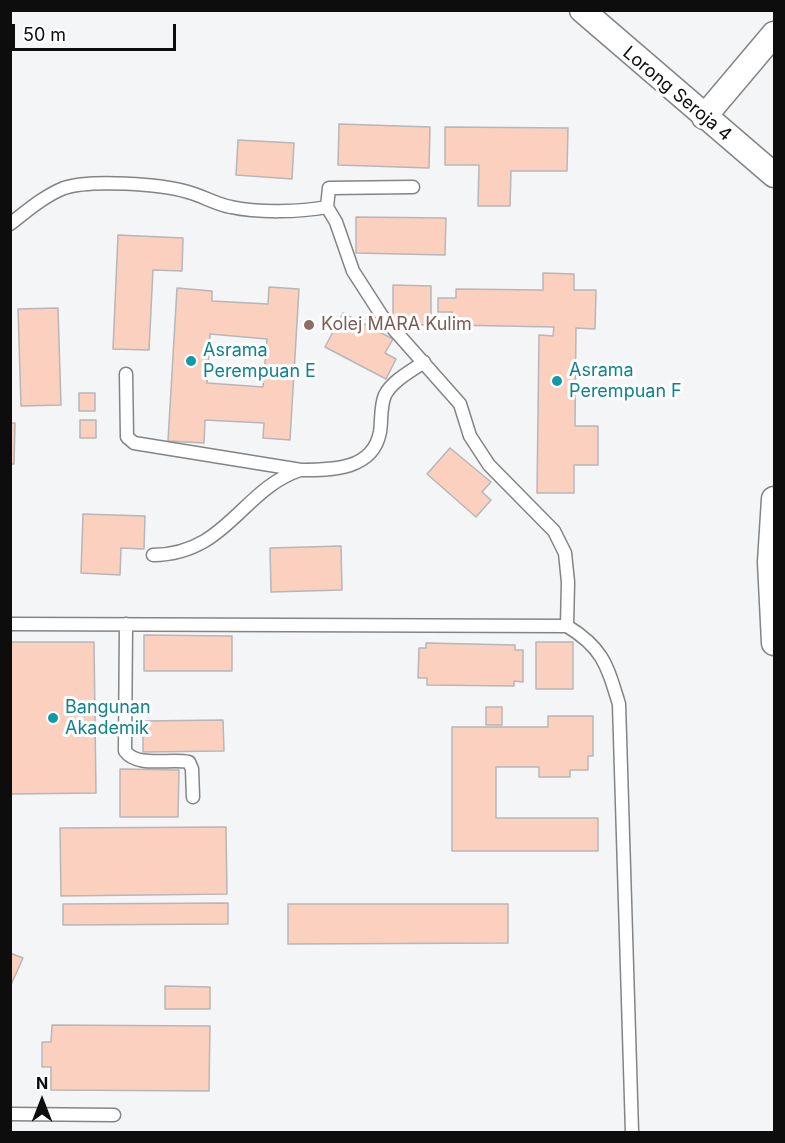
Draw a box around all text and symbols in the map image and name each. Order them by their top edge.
scale bar [15,12,178,50]
text: 50 m [23,24,66,45]
street label: Lorong Seroja 4 [618,42,736,146]
place label: Kolej MARA Kulim [321,314,472,336]
marker: Kolej MARA Kulim [302,318,316,332]
place label: Asrama Perempuan E [203,340,316,382]
marker: Asrama Perempuan E [184,354,198,368]
place label: Asrama Perempuan F [569,360,682,403]
marker: Asrama Perempuan F [550,374,564,388]
place label: Bangunan Akademik [65,697,151,740]
marker: Bangunan Akademik [46,711,60,725]
north arrow [12,1071,72,1131]
text: N [36,1073,48,1093]

